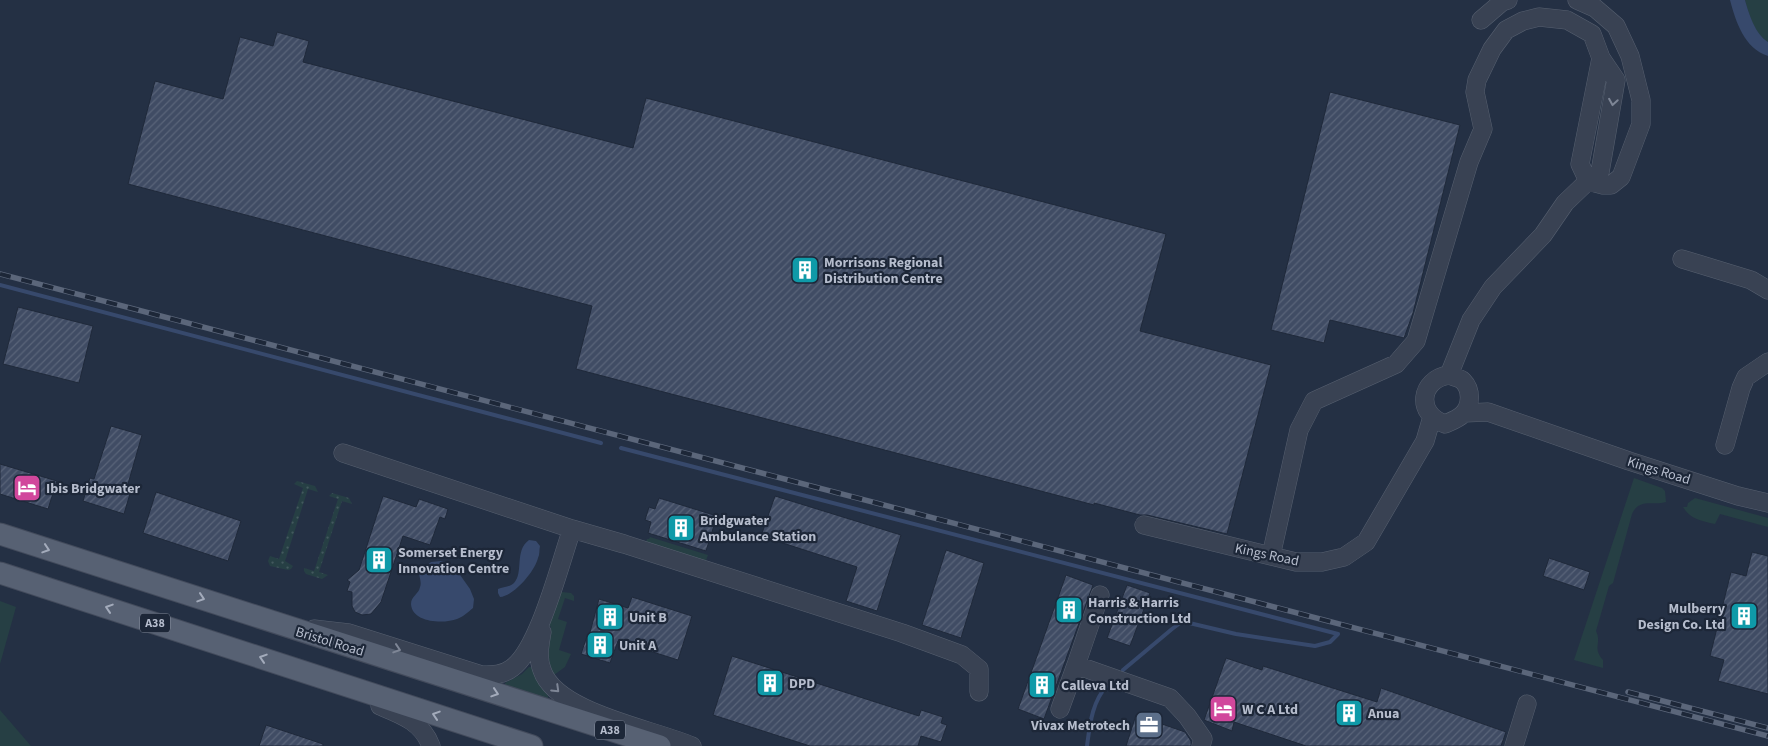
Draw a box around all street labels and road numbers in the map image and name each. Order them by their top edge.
street label: Kings Road [1625,452,1693,490]
street label: Kings Road [1233,538,1301,572]
road number: A38 [140,614,170,632]
street label: Bristol Road [293,622,366,662]
road number: A38 [595,720,625,740]

